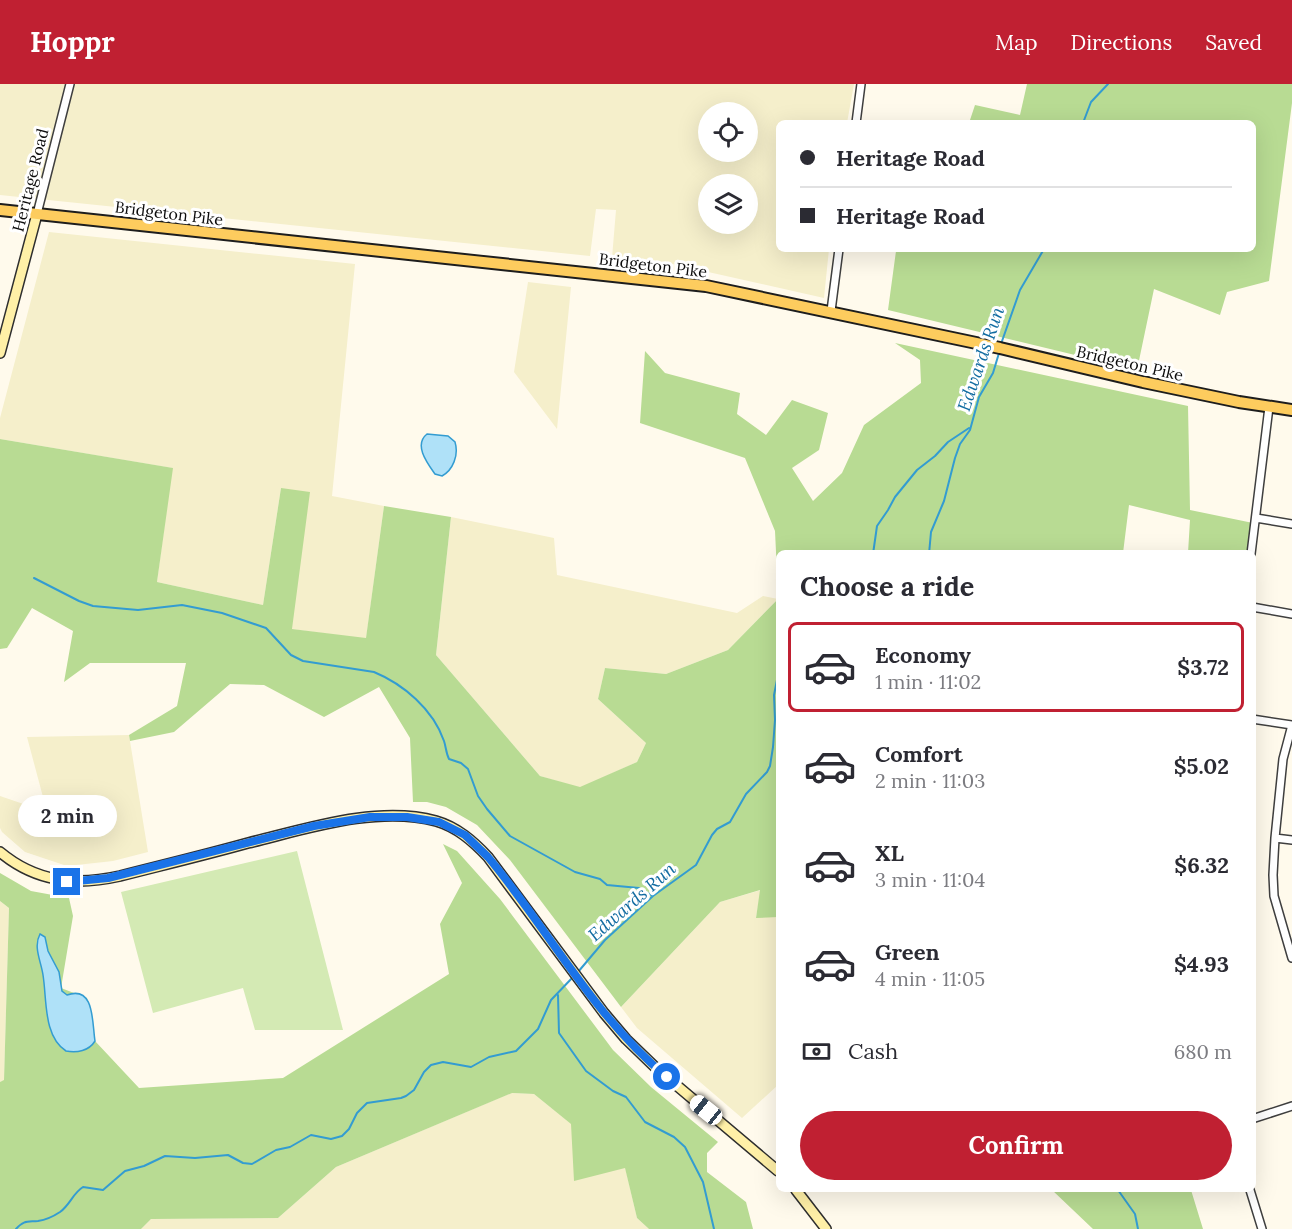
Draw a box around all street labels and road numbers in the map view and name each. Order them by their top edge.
street label: Heritage Road [8,126,53,234]
street label: Bridgeton Pike [114,196,225,230]
street label: Bridgeton Pike [598,248,709,282]
street label: Bridgeton Pike [1075,341,1186,385]

